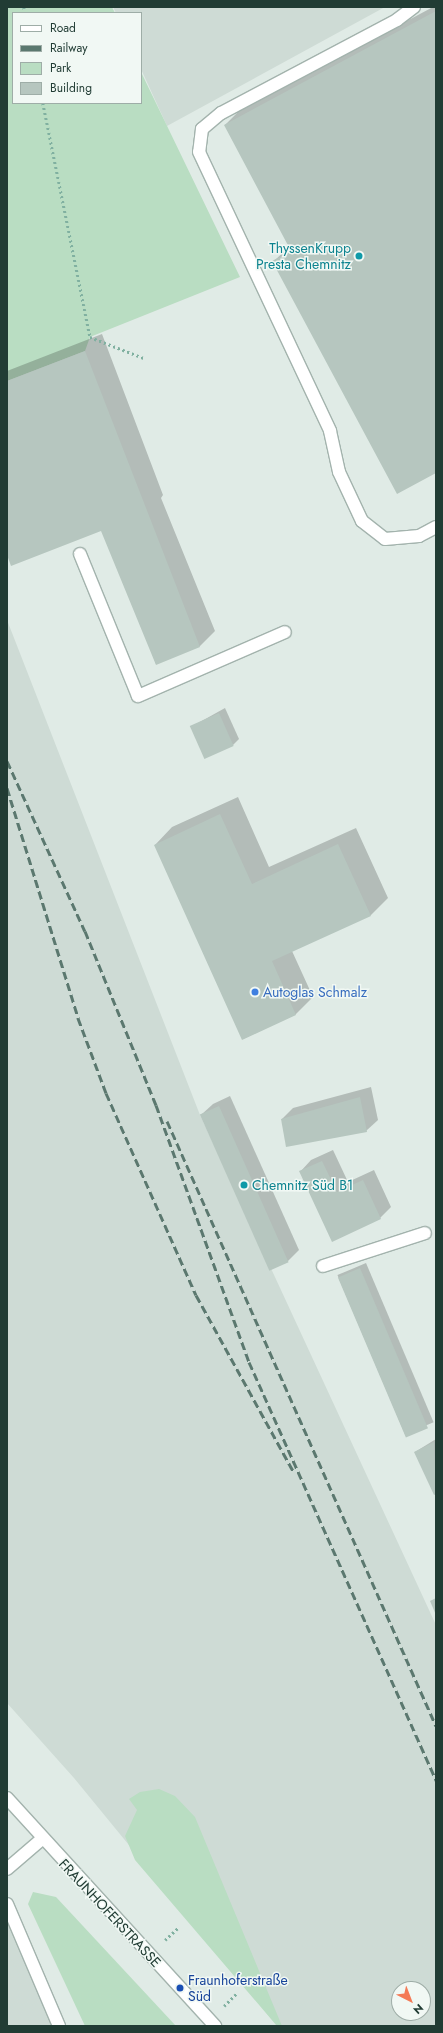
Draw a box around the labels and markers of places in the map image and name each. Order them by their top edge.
place label: ThyssenKrupp Presta Chemnitz [256,240,351,272]
marker: ThyssenKrupp Presta Chemnitz [354,251,364,261]
place label: Autoglas Schmalz [263,984,367,1000]
marker: Autoglas Schmalz [250,987,260,997]
place label: Chemnitz Süd B1 [252,1177,353,1193]
marker: Chemnitz Süd B1 [239,1180,249,1190]
place label: Fraunhoferstraße Süd [188,1972,288,2004]
marker: Fraunhoferstraße Süd [175,1983,185,1993]

